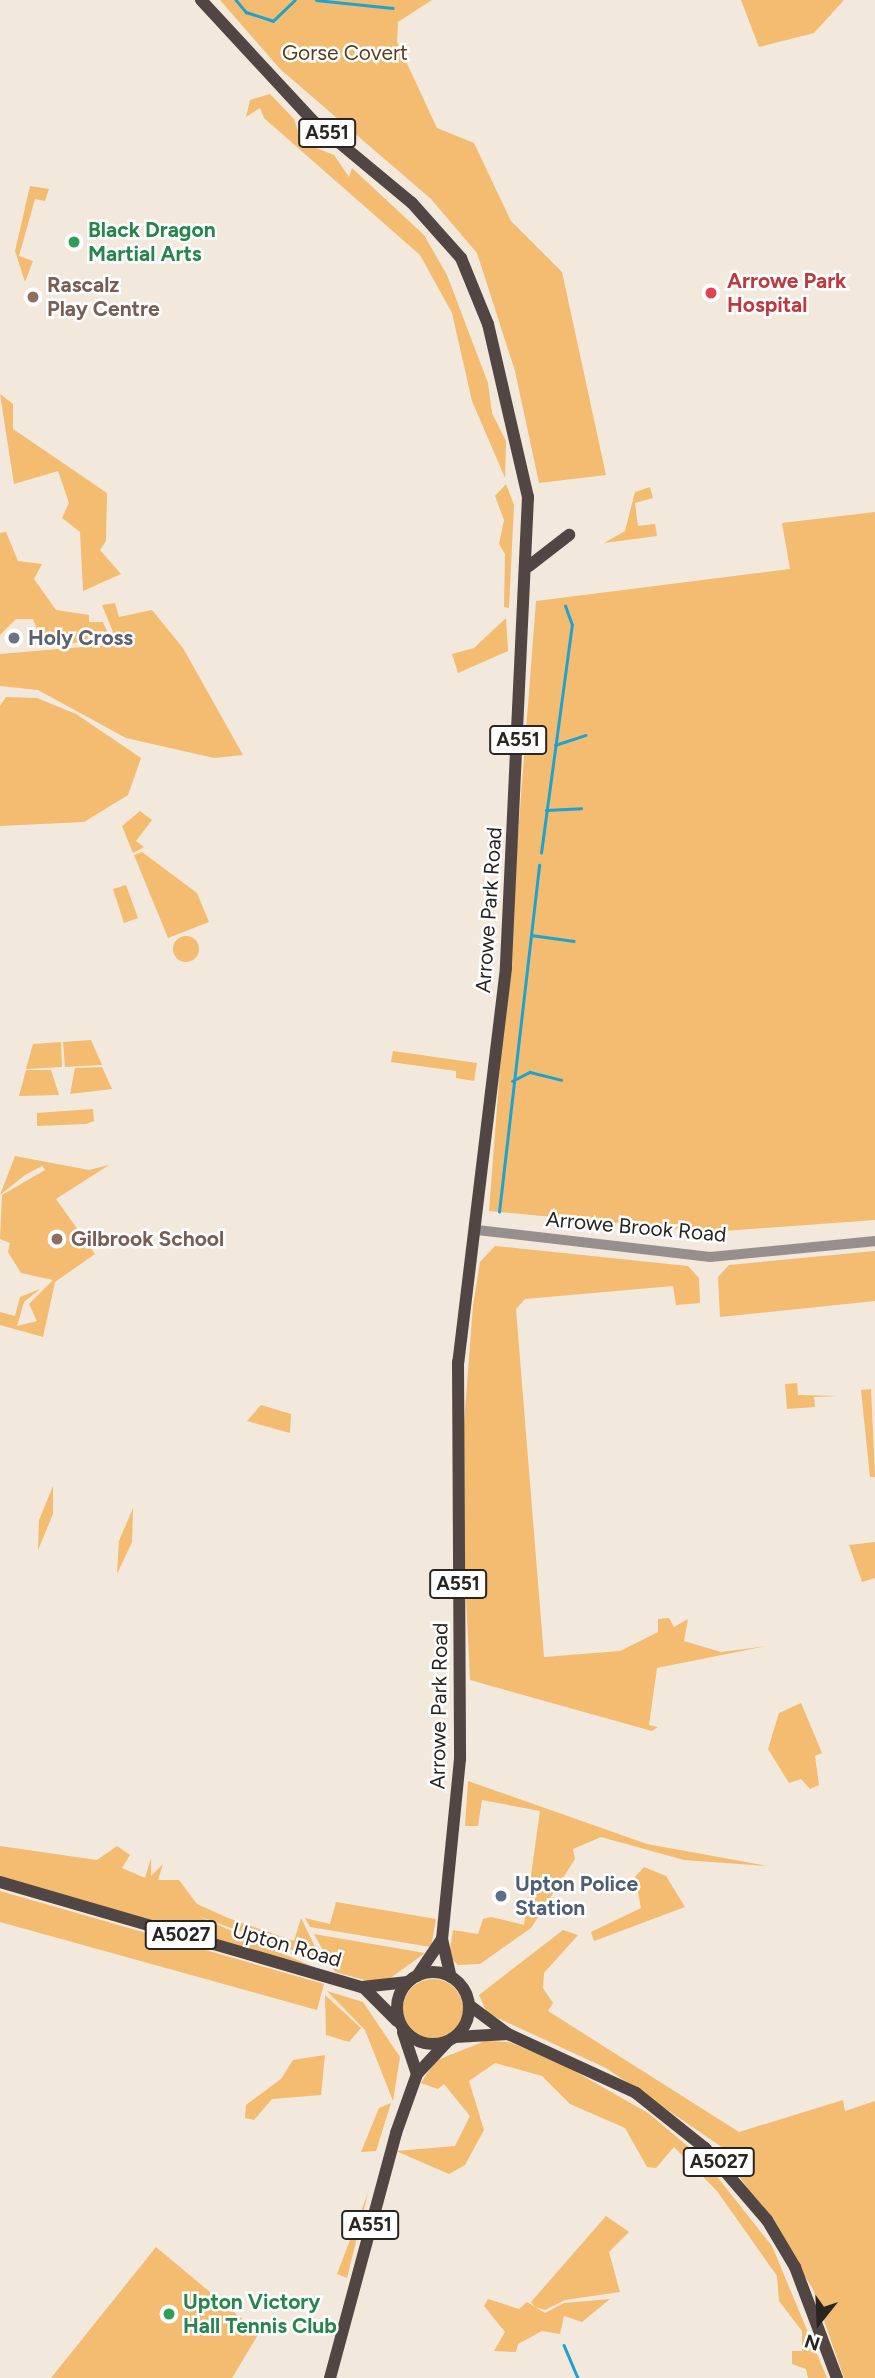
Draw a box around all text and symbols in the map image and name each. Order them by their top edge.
park label: Gorse Covert [282,40,408,66]
road number: A551 [297,118,357,148]
place label: Black Dragon Martial Arts [88,217,216,267]
marker: Black Dragon Martial Arts [66,234,82,250]
place label: Arrowe Park Hospital [727,268,846,318]
place label: Rascalz Play Centre [47,272,160,322]
marker: Arrowe Park Hospital [701,283,721,303]
marker: Rascalz Play Centre [25,289,41,305]
place label: Holy Cross [28,625,133,651]
marker: Holy Cross [6,630,22,646]
road number: A551 [488,724,548,755]
street label: Arrowe Park Road [471,826,507,994]
street label: Arrowe Brook Road [545,1207,727,1247]
place label: Gilbrook School [71,1226,224,1252]
marker: Gilbrook School [49,1231,65,1247]
road number: A551 [428,1568,488,1600]
street label: Arrowe Park Road [425,1622,453,1790]
place label: Upton Police Station [515,1871,638,1921]
marker: Upton Police Station [493,1888,509,1904]
street label: Upton Road [229,1917,345,1973]
road number: A5027 [144,1920,218,1951]
road number: A5027 [682,2146,756,2178]
road number: A551 [340,2210,400,2240]
north arrow [784,2287,854,2357]
place label: Upton Victory Hall Tennis Club [183,2289,337,2339]
marker: Upton Victory Hall Tennis Club [161,2306,177,2322]
text: N [802,2329,823,2356]

